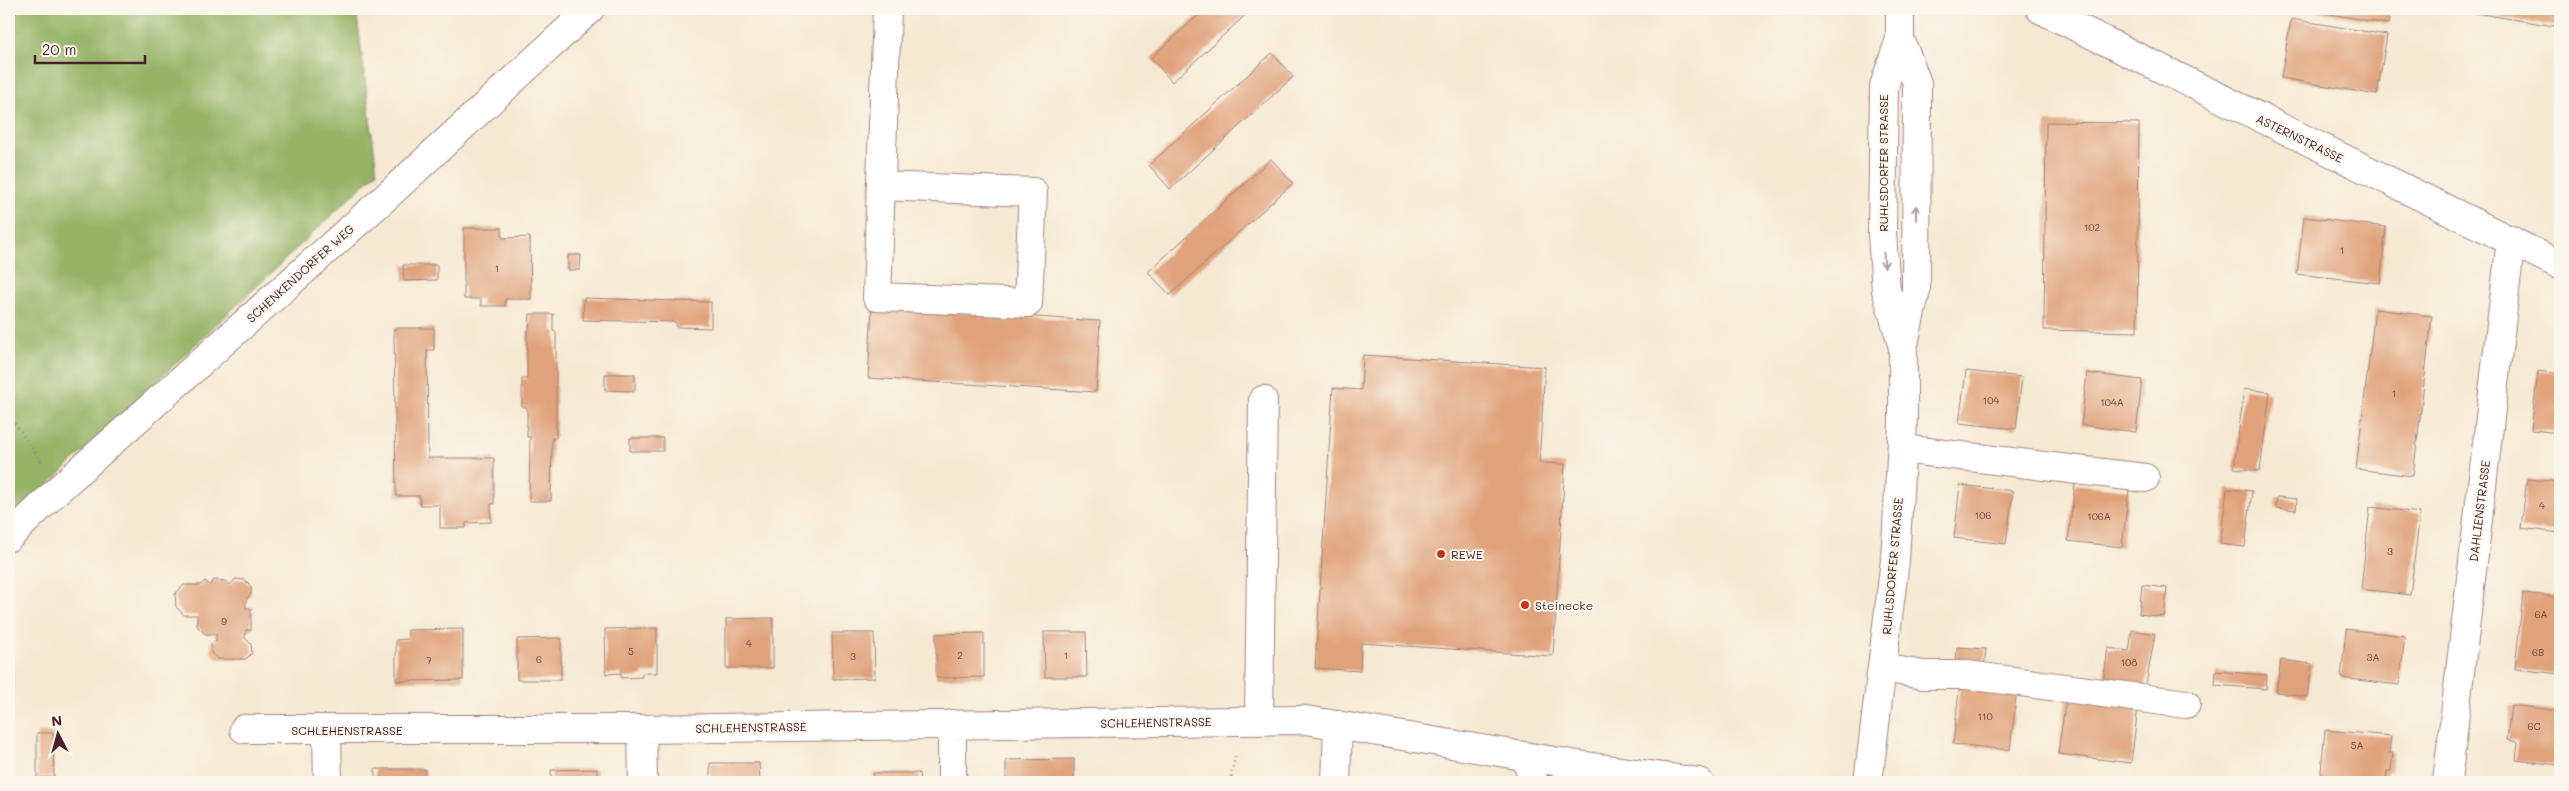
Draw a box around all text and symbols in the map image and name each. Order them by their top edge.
scale bar [35,32,145,64]
text: 20 m [42,39,76,59]
street label: RUHLSDORFER STRASSE [1875,94,1891,232]
street label: ASTERNSTRASSE [2254,110,2346,166]
one-way arrow [1911,205,1921,222]
street label: SCHENKENDORFER WEG [243,220,357,326]
house number: 102 [2084,220,2100,234]
house number: 1 [2340,243,2344,257]
one-way arrow [1880,251,1889,267]
house number: 1 [495,261,499,275]
house number: 1 [2392,386,2396,400]
house number: 104 [1983,393,1999,407]
house number: 104A [2100,395,2124,409]
street label: DAHLIENSTRASSE [2465,459,2493,563]
street label: RUHLSDORFER STRASSE [1878,497,1906,635]
house number: 4 [2539,498,2545,512]
house number: 106 [1975,508,1991,522]
house number: 106A [2087,509,2111,523]
house number: 3 [2387,544,2393,558]
place label: REWE [1451,546,1483,562]
marker: REWE [1435,548,1447,560]
place label: Steinecke [1535,597,1593,613]
marker: Steinecke [1519,599,1531,611]
house number: 6A [2535,607,2548,621]
house number: 9 [221,614,227,628]
house number: 4 [746,636,752,650]
house number: 5 [628,644,634,658]
house number: 6B [2532,645,2544,659]
house number: 2 [957,648,963,662]
house number: 1 [1064,648,1068,662]
house number: 3 [850,649,856,663]
house number: 3A [2367,650,2379,664]
house number: 6 [536,652,542,666]
house number: 7 [426,653,432,667]
house number: 108 [2121,655,2137,669]
north arrow [32,708,82,758]
house number: 110 [1977,709,1993,723]
text: N [50,711,63,731]
street label: SCHLEHENSTRASSE [1100,713,1212,731]
street label: SCHLEHENSTRASSE [695,718,807,736]
house number: 6C [2527,719,2541,733]
street label: SCHLEHENSTRASSE [291,722,403,738]
house number: 5A [2351,738,2363,752]

